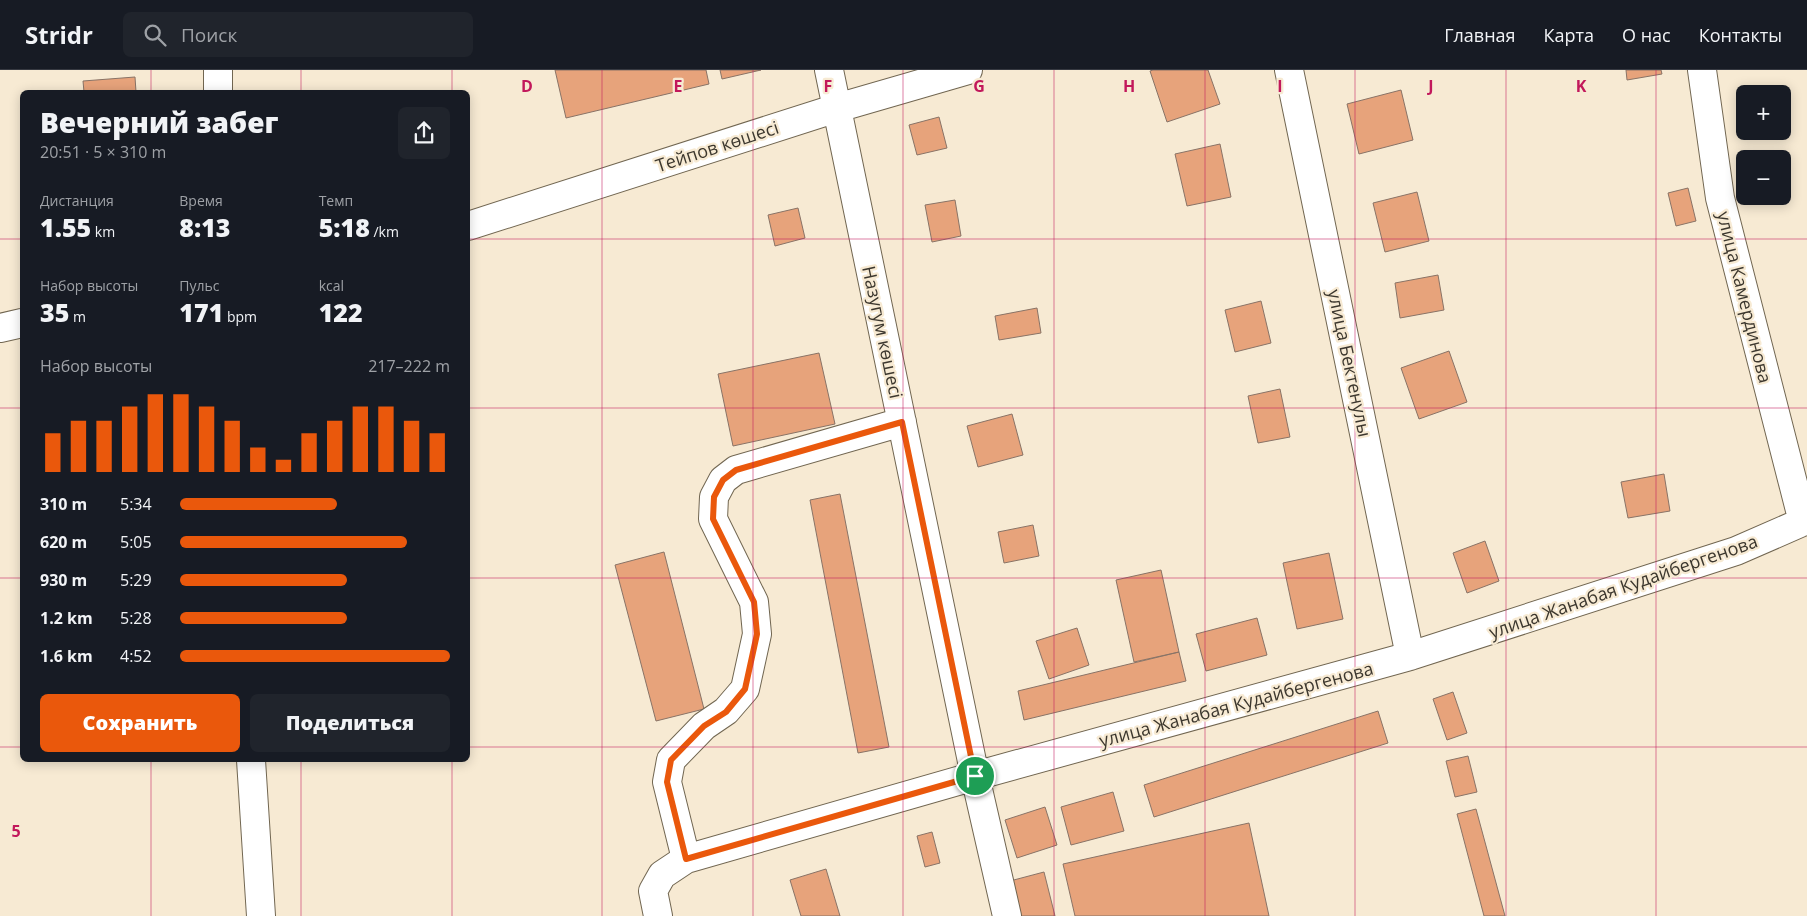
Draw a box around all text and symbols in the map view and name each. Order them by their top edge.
search box [123,12,473,57]
text: Stridr [25,18,93,51]
icon: search [141,21,169,49]
text: Поиск [181,22,237,48]
text: Главная [1444,23,1516,47]
text: Карта [1544,23,1594,47]
text: О нас [1622,23,1671,47]
text: Контакты [1699,23,1782,47]
text: D [521,75,533,97]
text: E [674,75,683,97]
text: F [824,75,832,97]
text: G [973,75,985,97]
text: H [1123,75,1135,97]
text: I [1277,75,1283,97]
text: J [1426,75,1434,97]
text: K [1576,75,1587,97]
map controls [1736,85,1791,205]
button: + [1736,85,1791,140]
text: Вечерний забег [40,103,279,141]
button: share [398,107,450,159]
street label: Тейпов көшесі [652,115,782,177]
text: 20:51 · 5 × 310 m [40,141,166,163]
button: − [1736,150,1791,205]
text: Дистанция [40,191,114,210]
text: Время [179,191,223,210]
text: Темп [319,191,353,210]
street label: улица Камердинова [1712,209,1778,385]
text: 1.55 [40,210,91,244]
text: 8:13 [179,210,231,244]
text: 5:18 [319,210,370,244]
text: km [91,222,115,241]
text: /km [370,222,399,241]
street label: Назугум көшесі [857,263,909,401]
text: Набор высоты [40,276,138,295]
text: Пульс [179,276,220,295]
text: kcal [319,276,344,295]
street label: улица Бектенулы [1323,287,1377,439]
text: 35 [40,295,69,329]
text: 171 [179,295,223,329]
text: 122 [319,295,363,329]
text: m [69,307,86,326]
text: bpm [223,307,257,326]
text: Набор высоты [40,355,152,377]
text: 217–222 m [368,355,450,377]
text: 310 m [40,493,87,515]
text: 5:34 [120,493,152,515]
street label: улица Жанабая Кудайбергенова [1485,529,1761,643]
text: 620 m [40,531,87,553]
text: 5:05 [120,531,152,553]
text: 930 m [40,569,87,591]
text: 5:29 [120,569,152,591]
text: 1.2 km [40,607,93,629]
text: 5:28 [120,607,152,629]
text: 1.6 km [40,645,93,667]
text: 4:52 [120,645,152,667]
street label: улица Жанабая Кудайбергенова [1096,656,1376,752]
button: Сохранить [40,694,240,752]
button: Поделиться [250,694,450,752]
pin [954,755,996,797]
icon: arrive [961,762,989,790]
text: 5 [11,820,21,842]

